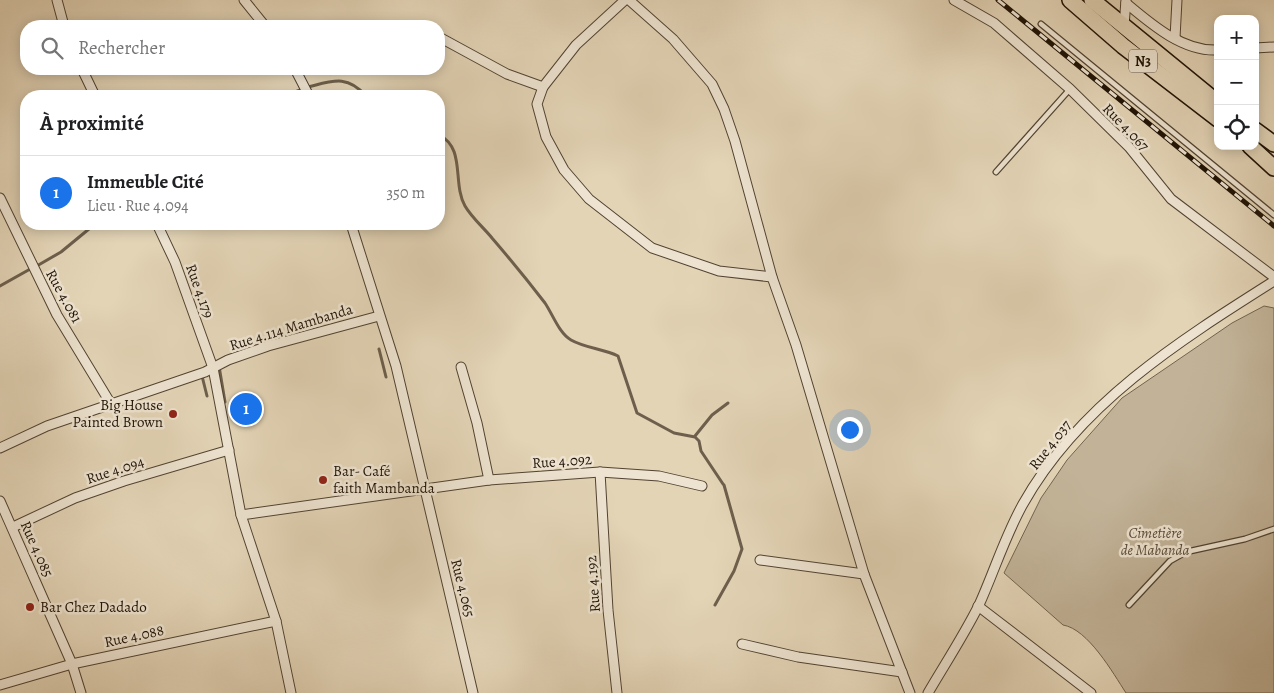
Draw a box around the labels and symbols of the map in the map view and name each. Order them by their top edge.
road number: N3 [1129,49,1157,72]
street label: Rue 4.067 [1098,99,1154,156]
street label: Rue 4.179 [181,261,219,321]
street label: Rue 4.081 [41,266,87,326]
street label: Rue 4.114 Mambanda [227,299,355,355]
pin: 1 [230,390,262,428]
place label: Big House Painted Brown [72,395,163,432]
marker: Big House Painted Brown [167,408,179,420]
street label: Rue 4.037 [1024,415,1076,474]
your location [837,417,863,443]
street label: Rue 4.092 [531,449,593,473]
street label: Rue 4.094 [84,451,147,489]
place label: Bar- Café faith Mambanda [333,461,435,498]
marker: Bar- Café faith Mambanda [317,474,329,486]
street label: Rue 4.085 [16,518,58,580]
park label: Cimetière de Mabanda [1121,523,1189,560]
street label: Rue 4.192 [581,555,605,613]
street label: Rue 4.065 [446,557,480,619]
place label: Bar Chez Dadado [40,597,147,617]
marker: Bar Chez Dadado [24,601,36,613]
street label: Rue 4.088 [102,620,166,652]

